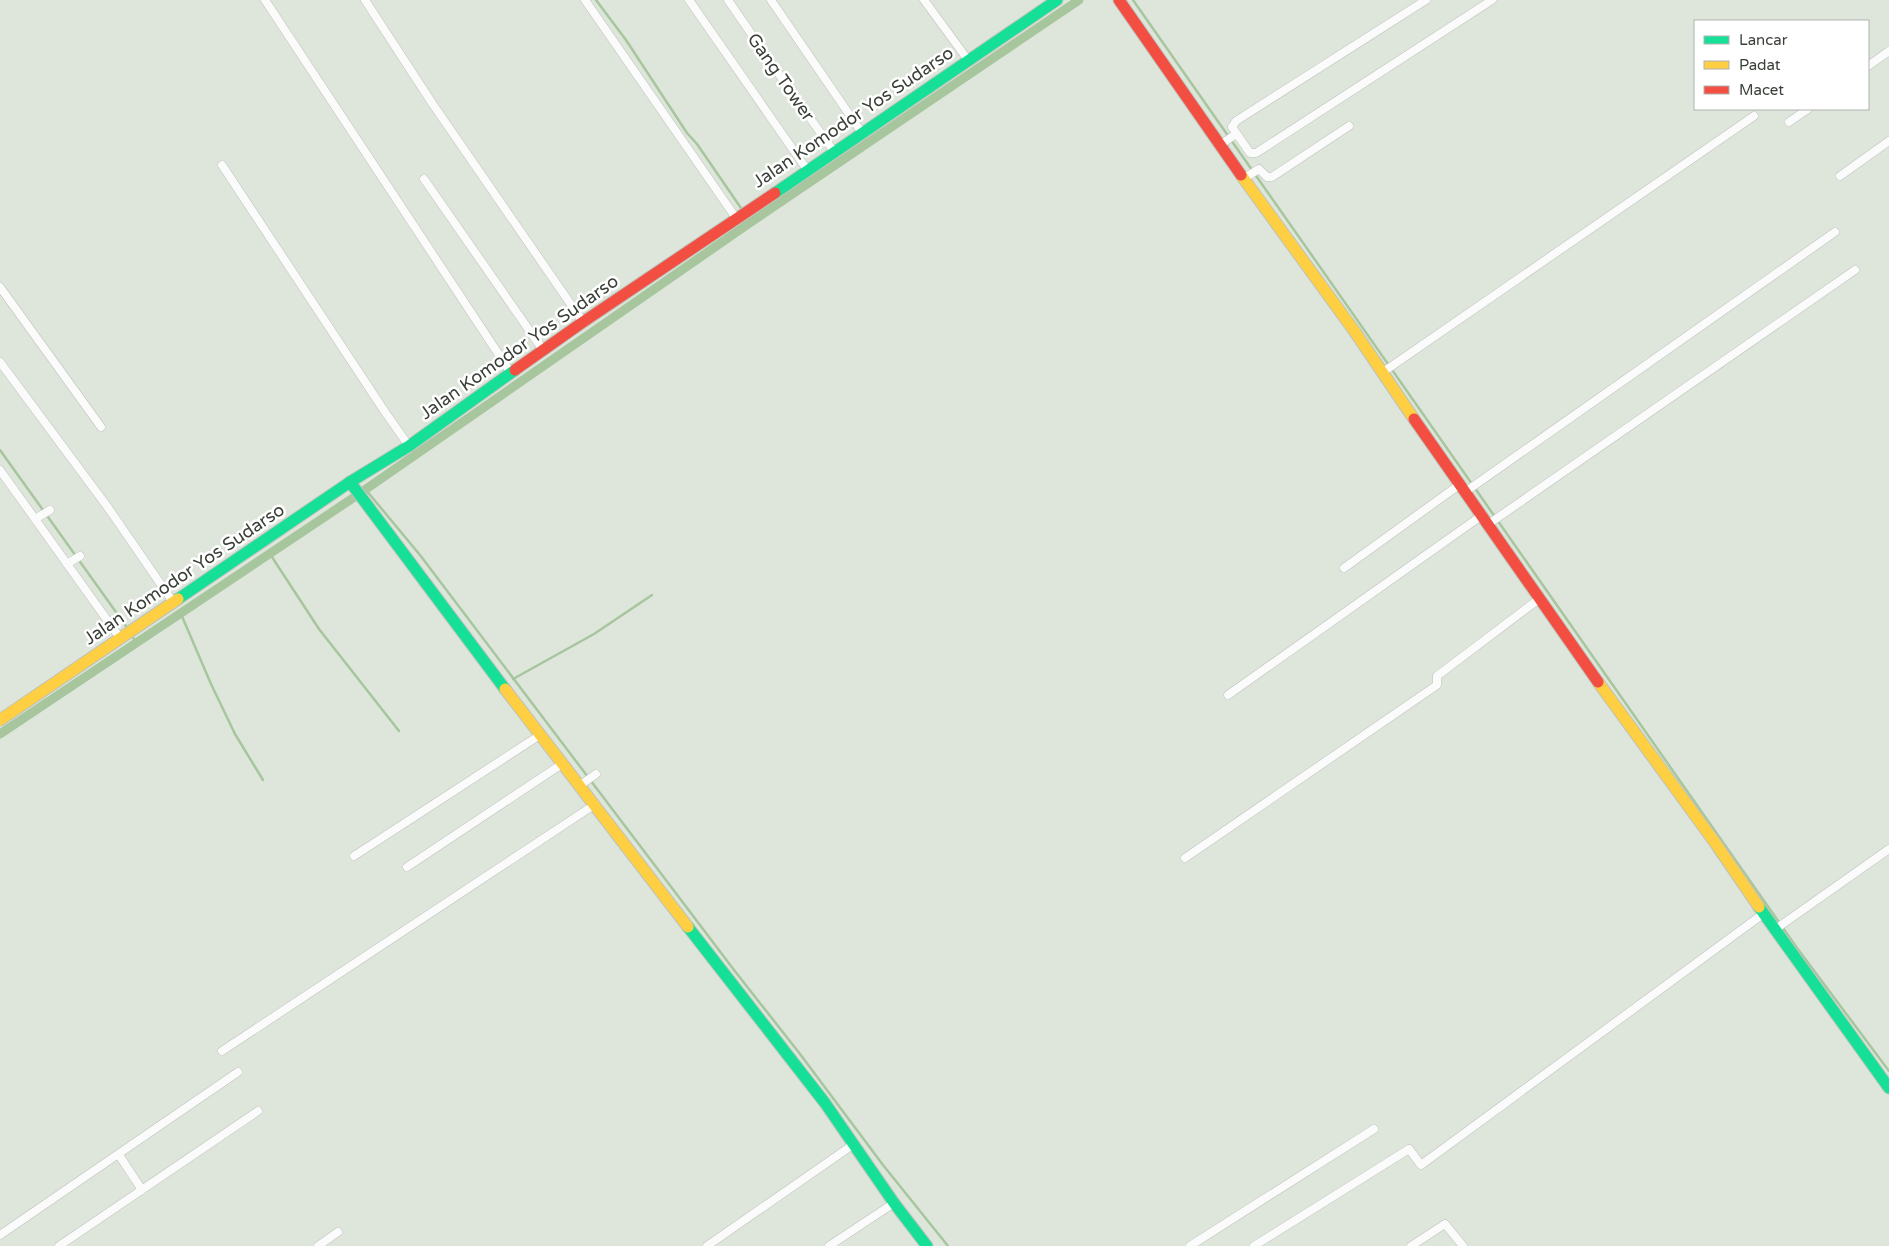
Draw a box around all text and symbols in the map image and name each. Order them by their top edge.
legend [1694,20,1869,110]
street label: Gang Tower [743,29,819,125]
text: Lancar [1739,31,1788,49]
street label: Jalan Komodor Yos Sudarso [748,41,958,192]
text: Padat [1739,56,1781,74]
text: Macet [1739,81,1784,99]
street label: Jalan Komodor Yos Sudarso [415,270,623,424]
street label: Jalan Komodor Yos Sudarso [79,498,289,649]

